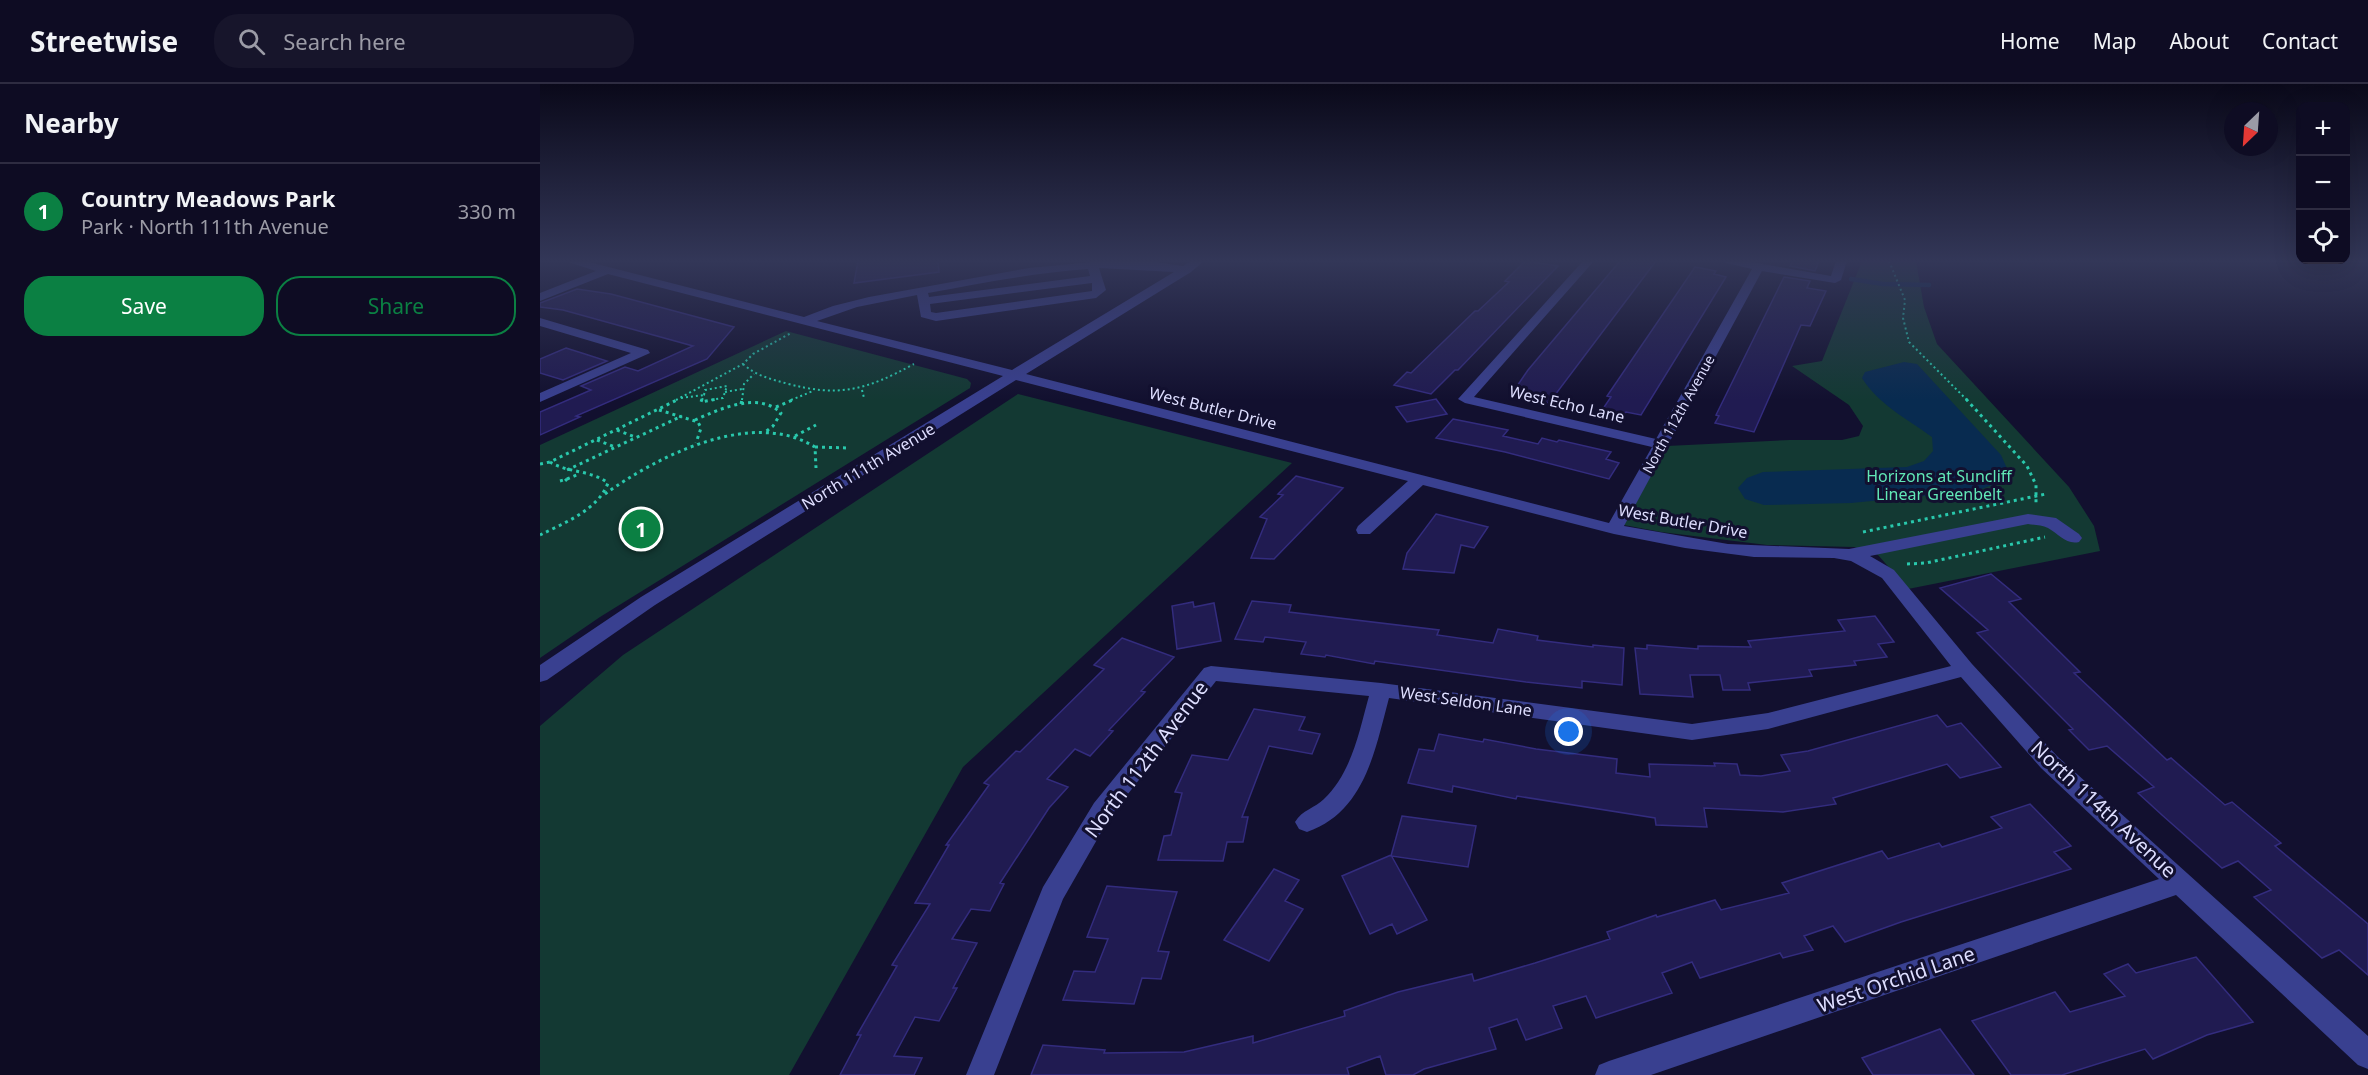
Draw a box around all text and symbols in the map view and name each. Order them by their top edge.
search box [214,14,634,68]
text: Streetwise [30,22,178,60]
icon: search [235,25,268,58]
text: Search here [283,26,406,56]
text: Home [2000,27,2060,55]
text: Map [2093,27,2136,55]
text: About [2169,27,2229,55]
text: Contact [2262,27,2338,55]
north arrow [2224,102,2278,156]
map controls [2296,102,2350,264]
button: + [2296,102,2350,156]
text: Nearby [24,105,119,141]
button: − [2296,156,2350,210]
text: Country Meadows Park [81,183,335,213]
text: 1 [38,198,49,225]
text: 330 m [458,198,516,225]
button: locate [2296,210,2350,264]
text: Park · North 111th Avenue [81,213,329,240]
button: Save [24,276,264,336]
button: Share [276,276,516,336]
street label: North 112th Avenue [1638,351,1719,477]
street label: West Echo Lane [1507,380,1627,428]
street label: West Butler Drive [1147,382,1279,434]
street label: North 111th Avenue [797,417,939,515]
park label: Horizons at Suncliff Linear Greenbelt [1866,465,2013,505]
street label: West Butler Drive [1617,499,1749,543]
pin: 1 [622,506,660,552]
street label: North 112th Avenue [1078,675,1214,843]
street label: West Seldon Lane [1399,681,1533,721]
your location [1554,717,1583,746]
street label: North 114th Avenue [2025,734,2183,884]
street label: West Orchid Lane [1814,939,1978,1019]

